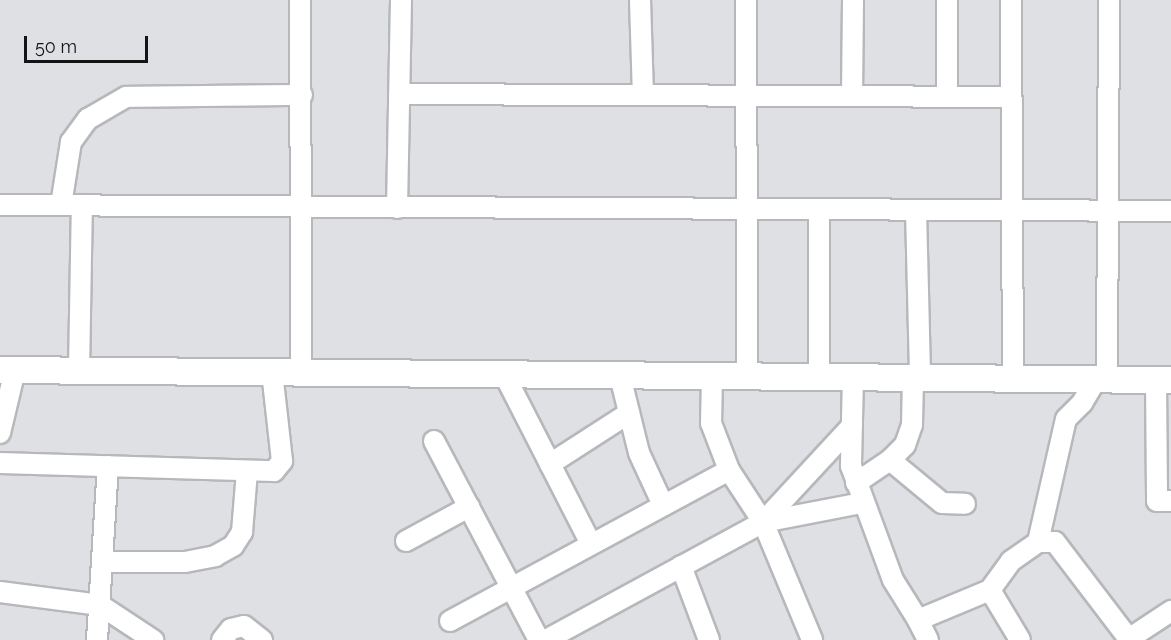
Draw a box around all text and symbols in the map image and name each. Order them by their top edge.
scale bar [27,24,152,62]
text: 50 m [35,36,77,57]

